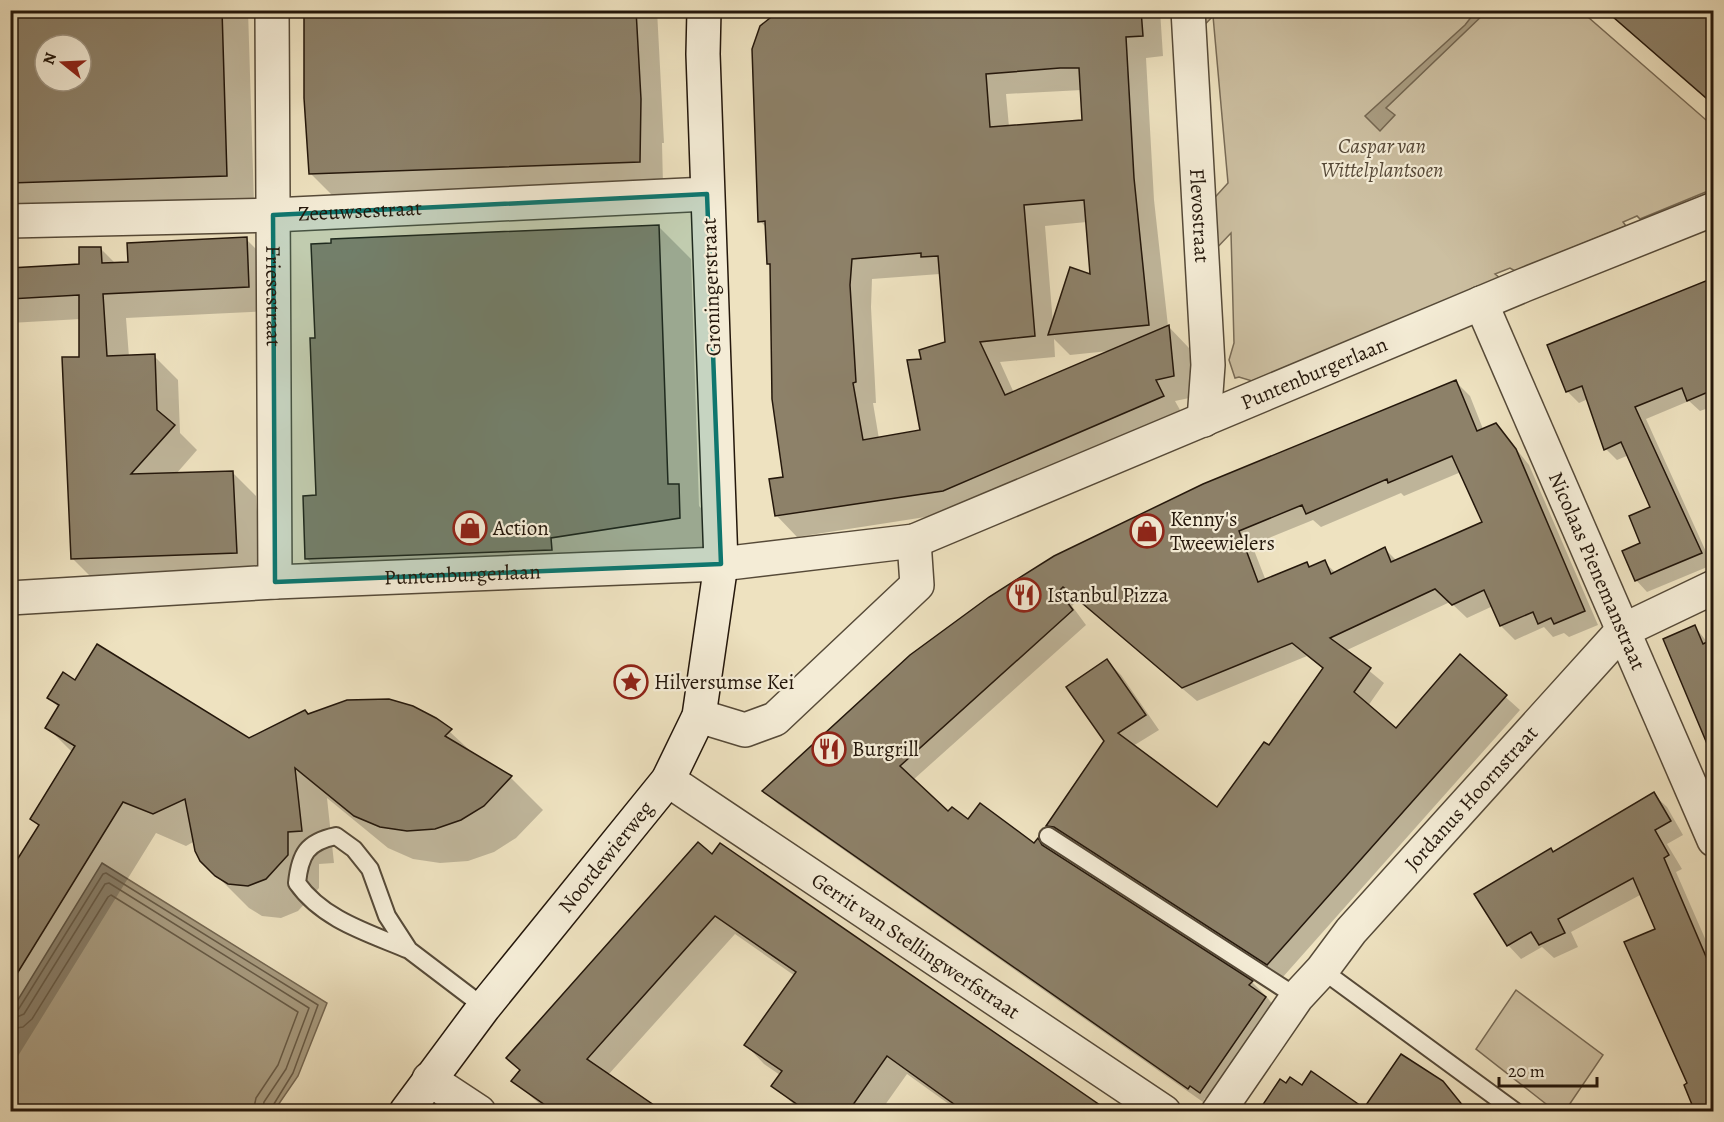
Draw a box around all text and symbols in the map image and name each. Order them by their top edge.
north arrow [33,33,93,93]
text: N [37,49,62,68]
park label: Caspar van Wittelplantsoen [1321,132,1443,184]
street label: Flevostraat [1183,168,1216,264]
street label: Zeeuwsestraat [297,194,423,228]
street label: Groningerstraat [695,217,727,357]
street label: Friesestraat [259,245,288,347]
street label: Puntenburgerlaan [1236,330,1392,416]
street label: Nicolaas Pienemanstraat [1542,467,1653,674]
place label: Kenny's Tweewielers [1170,505,1275,557]
shop icon: Action [452,510,488,546]
shop icon: Kenny's Tweewielers [1129,513,1165,549]
place label: Action [492,514,549,542]
street label: Puntenburgerlaan [384,557,541,592]
restaurant icon: Istanbul Pizza [1006,577,1042,613]
place label: Istanbul Pizza [1047,581,1169,609]
place icon: Hilversumse Kei [613,664,649,700]
place label: Hilversumse Kei [654,668,794,696]
street label: Jordanus Hoornstraat [1398,719,1544,877]
restaurant icon: Burgrill [811,731,847,767]
place label: Burgrill [852,735,919,763]
street label: Noordewierweg [552,795,660,919]
street label: Gerrit van Stellingwerfstraat [806,866,1025,1026]
scale bar [1499,1050,1596,1088]
text: 20 m [1508,1059,1545,1083]

